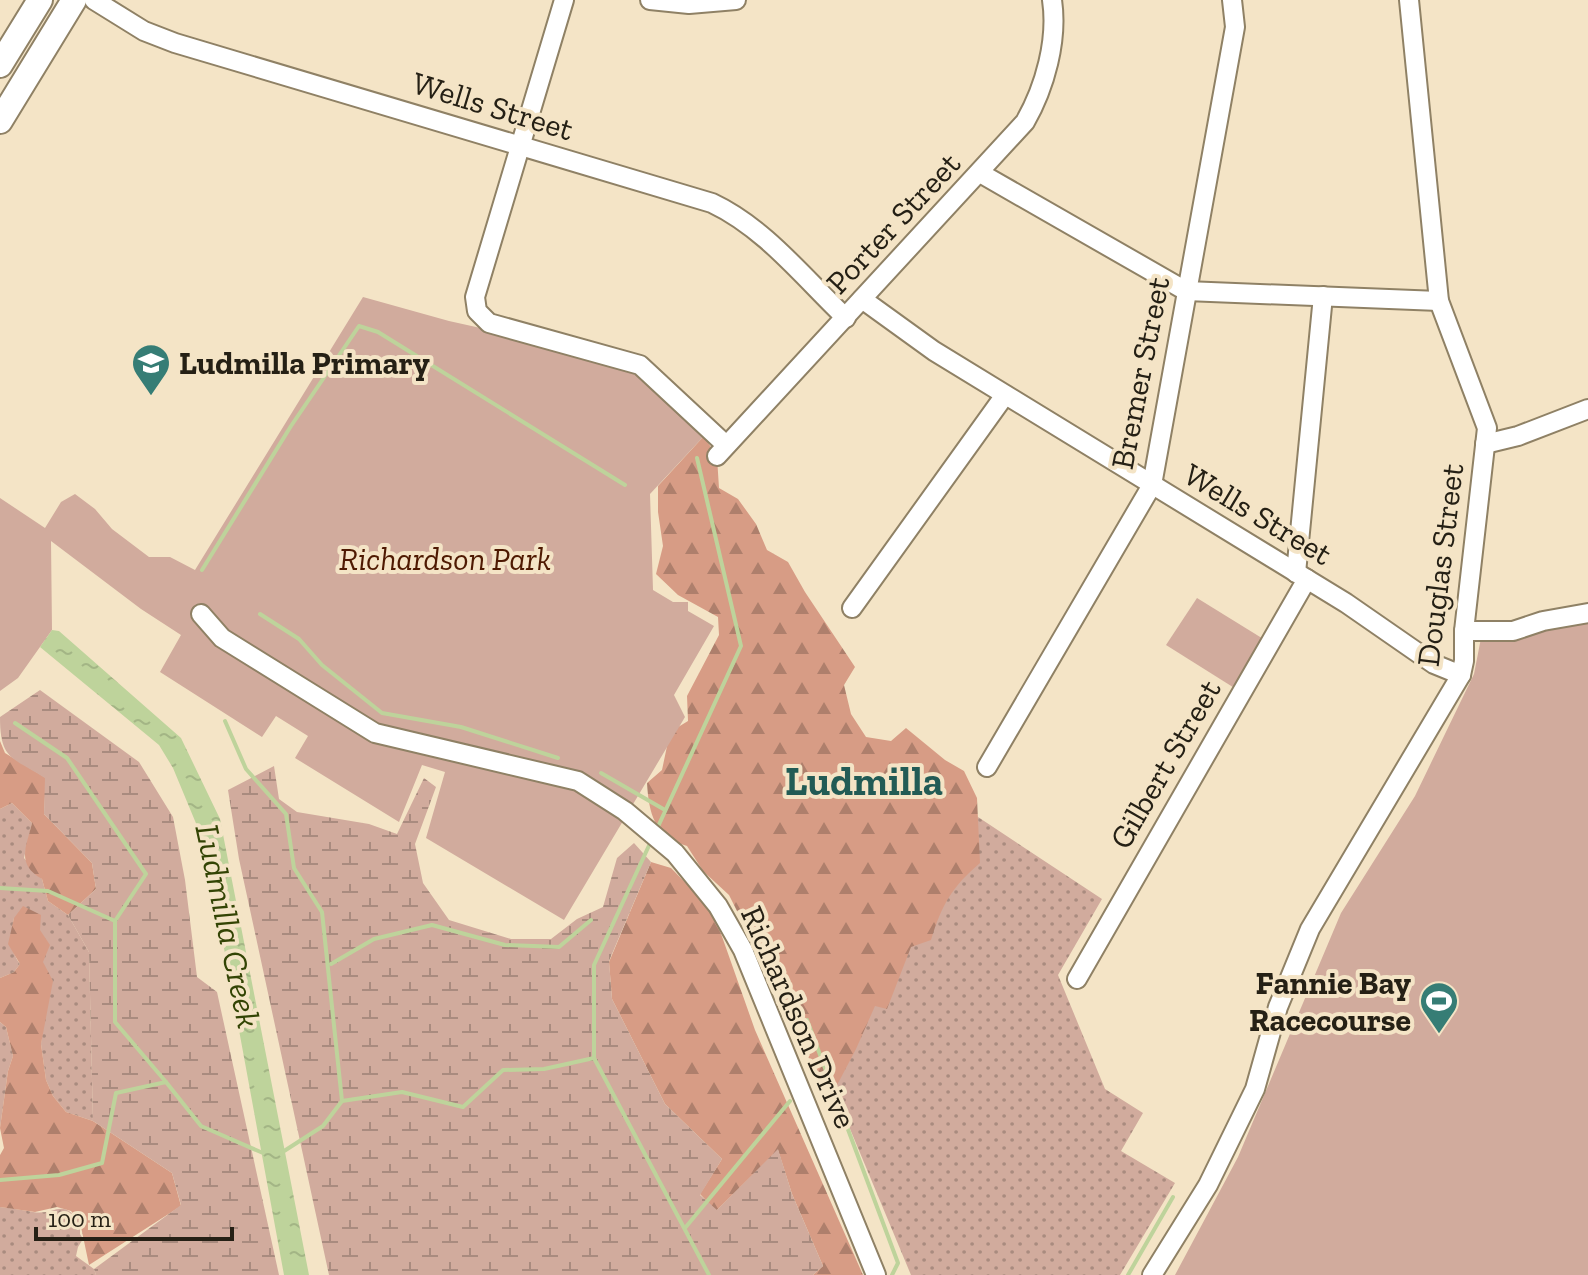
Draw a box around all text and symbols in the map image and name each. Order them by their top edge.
street label: Wells Street [408,64,578,148]
street label: Porter Street [818,145,968,301]
street label: Bremer Street [1103,274,1177,472]
school or university icon: Ludmilla Primary [130,342,172,397]
place label: Ludmilla Primary [179,344,430,382]
street label: Wells Street [1177,455,1339,573]
street label: Douglas Street [1409,461,1471,669]
park label: Richardson Park [339,540,551,578]
street label: Gilbert Street [1101,673,1229,855]
district label: Ludmilla [785,757,943,805]
water label: Ludmilla Creek [186,820,270,1032]
street label: Richardson Drive [733,900,865,1134]
place label: Fannie Bay Racecourse [1249,964,1411,1039]
sports icon: Fannie Bay Racecourse [1418,980,1460,1035]
scale bar [36,1191,232,1241]
text: 100 m [48,1204,111,1233]

